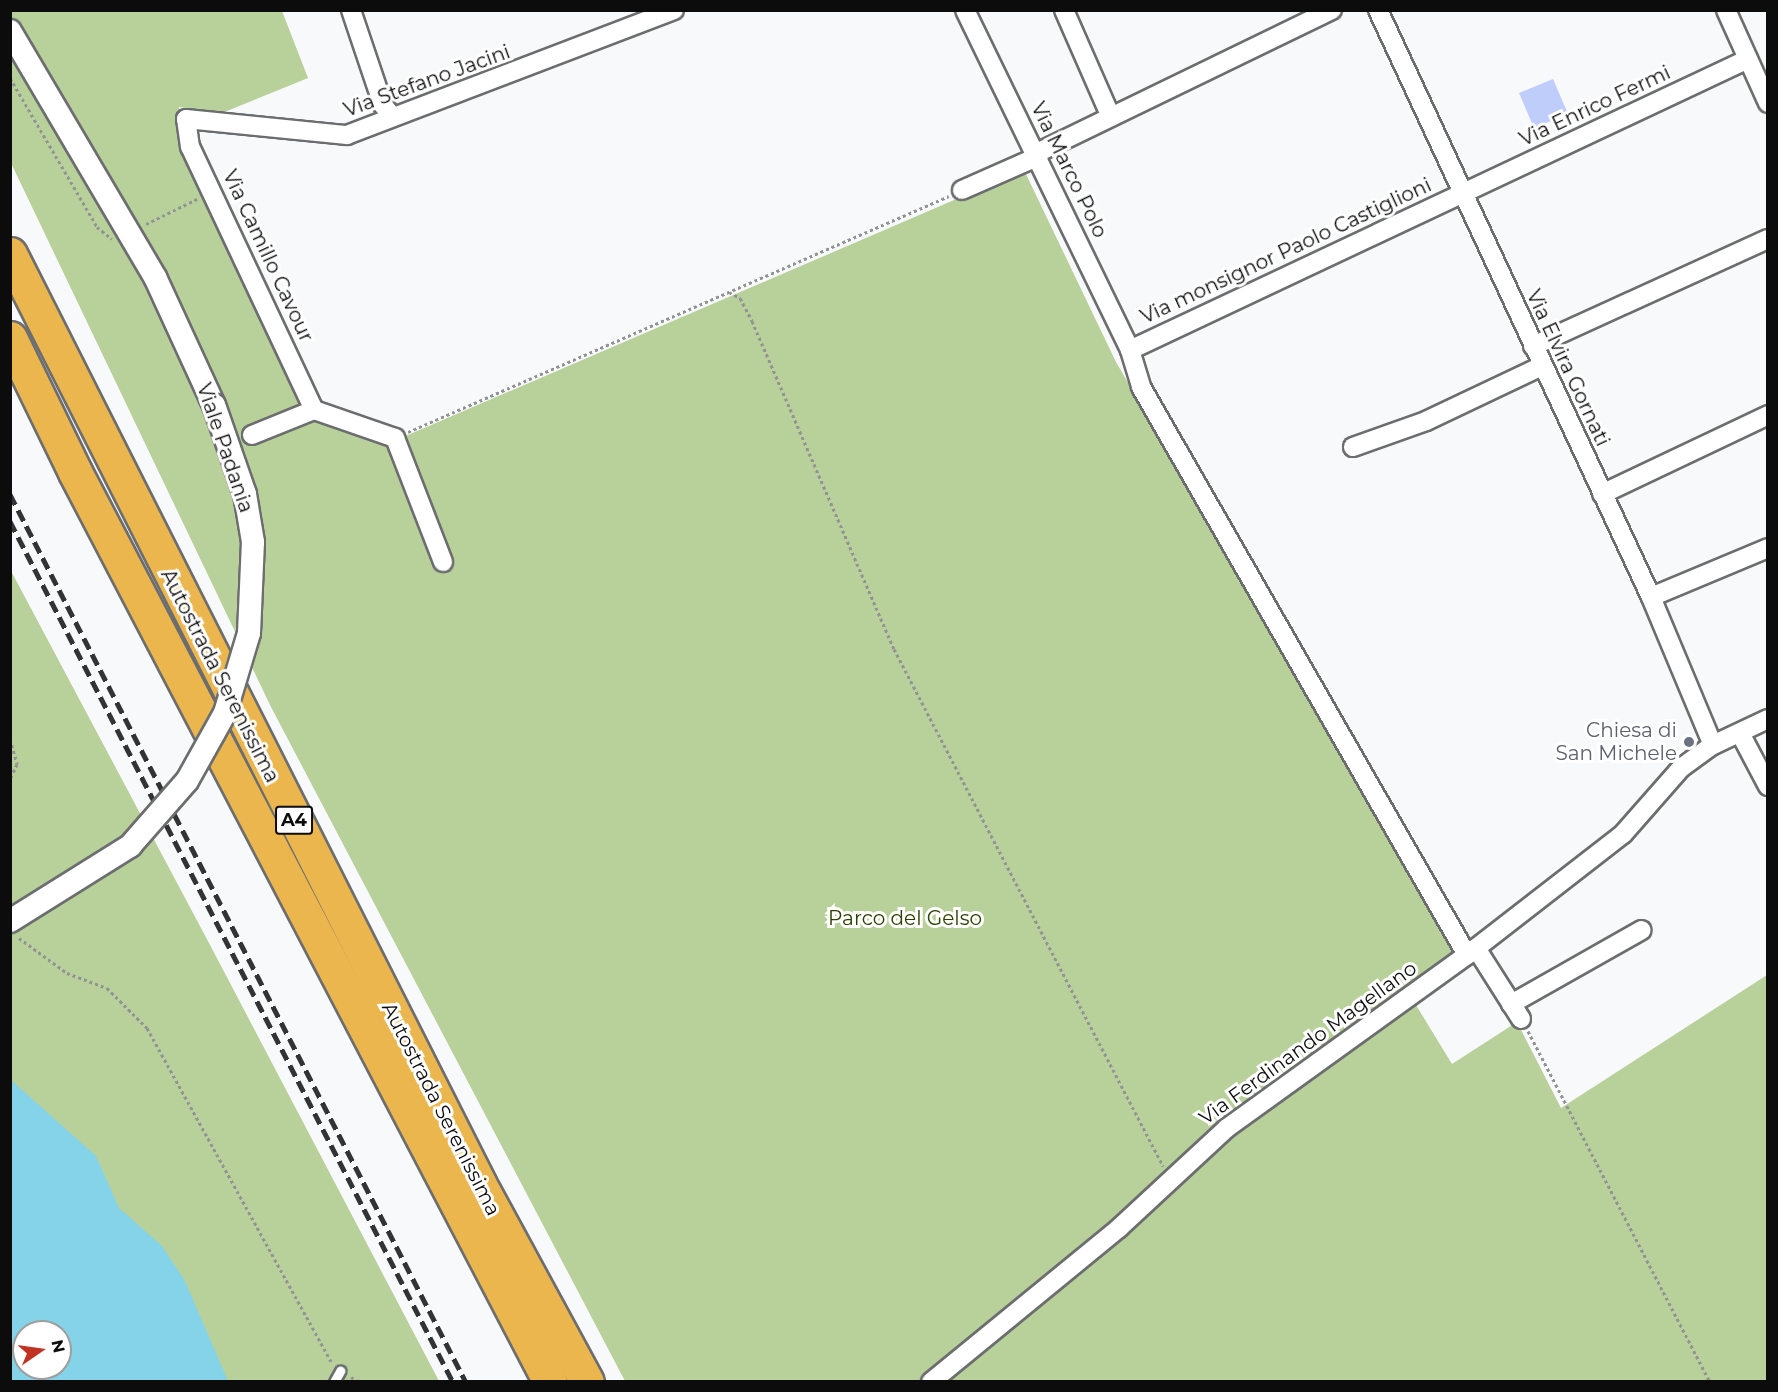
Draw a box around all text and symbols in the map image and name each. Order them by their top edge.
street label: Via Stefano Jacini [341,40,513,122]
street label: Via Enrico Fermi [1516,60,1674,152]
street label: Via Marco Polo [1026,98,1112,242]
street label: Via Camillo Cavour [218,166,318,346]
street label: Via monsignor Paolo Castiglioni [1137,173,1435,329]
street label: Via Elvira Gornati [1521,286,1615,450]
street label: Viale Padania [192,380,258,516]
street label: Autostrada Serenissima [156,565,284,787]
place label: Chiesa di San Michele [1555,718,1677,765]
marker: Chiesa di San Michele [1682,735,1696,749]
road number: A4 [274,805,314,835]
park label: Parco del Gelso [828,906,982,930]
street label: Via Ferdinando Magellano [1195,956,1421,1130]
street label: Autostrada Serenissima [377,998,505,1220]
north arrow [12,1320,72,1380]
text: N [47,1338,69,1355]

